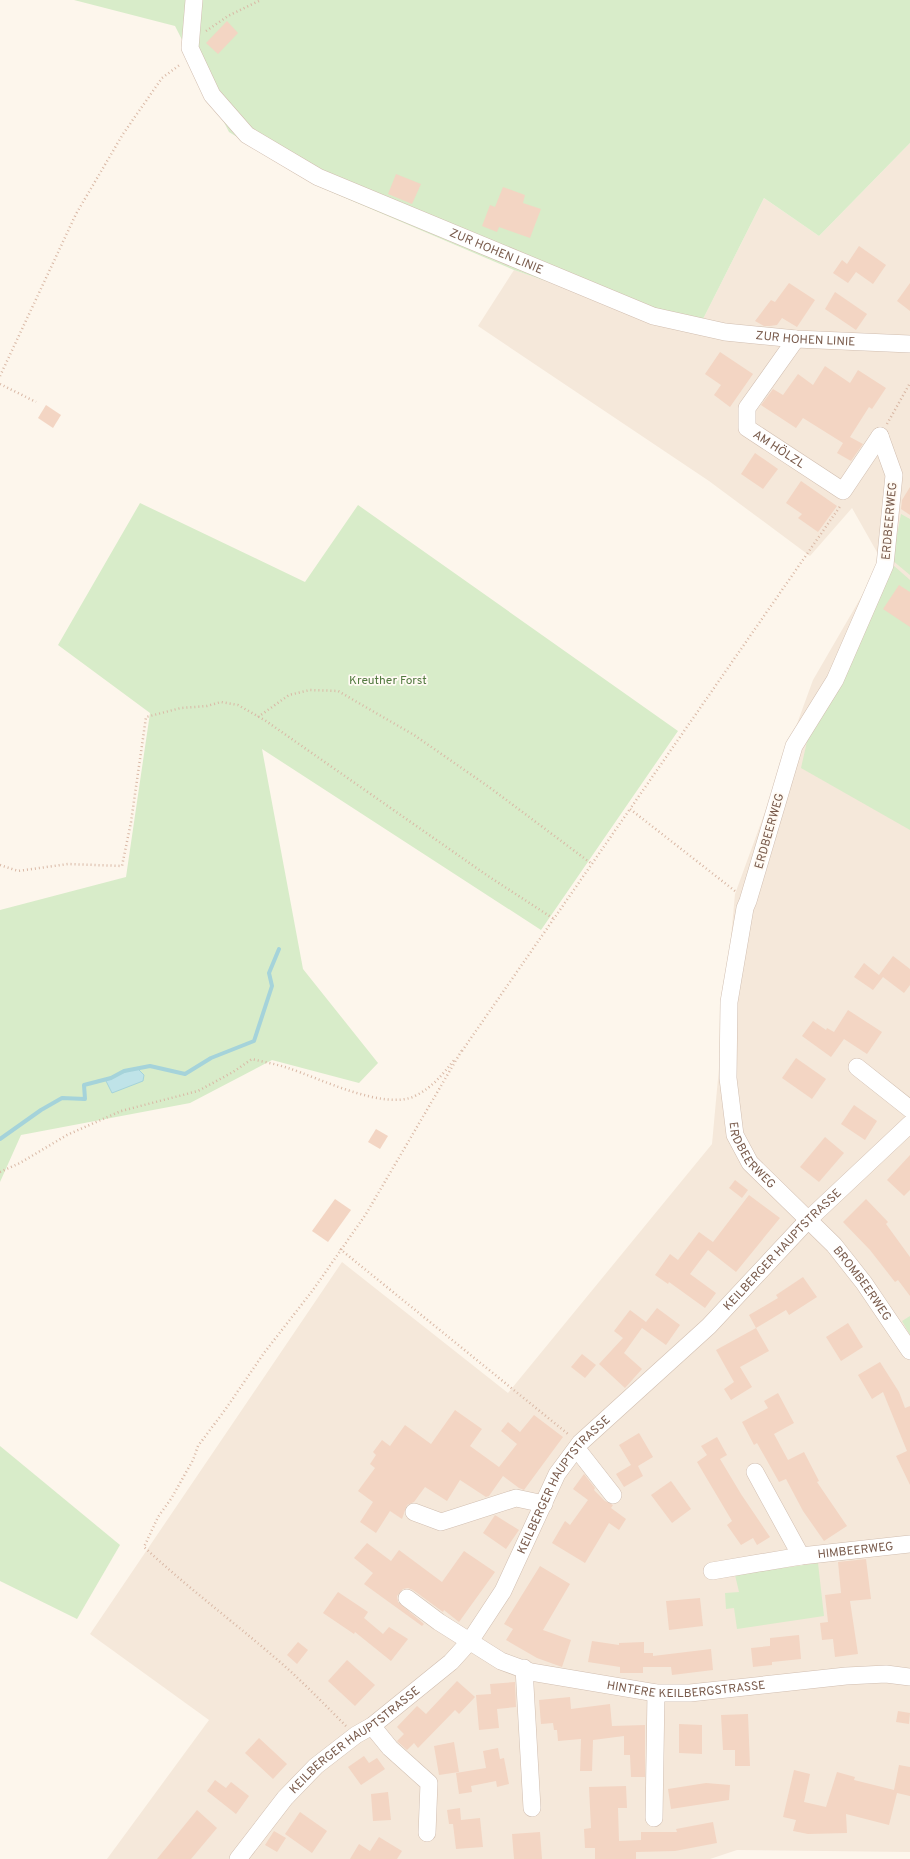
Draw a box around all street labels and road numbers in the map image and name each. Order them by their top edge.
street label: ZUR HOHEN LINIE [447,225,545,279]
street label: ZUR HOHEN LINIE [755,328,856,351]
street label: AM HÖLZL [750,427,808,473]
street label: ERDBEERWEG [879,481,901,561]
street label: ERDBEERWEG [751,791,788,871]
street label: ERDBEERWEG [724,1121,779,1193]
street label: KEILBERGER HAUPTSTRASSE [720,1186,845,1315]
street label: BROMBEERWEG [829,1243,894,1324]
street label: KEILBERGER HAUPTSTRASSE [514,1412,614,1557]
street label: HIMBEERWEG [817,1539,894,1563]
street label: HINTERE KEILBERGSTRASSE [605,1678,766,1702]
street label: KEILBERGER HAUPTSTRASSE [286,1683,424,1798]

